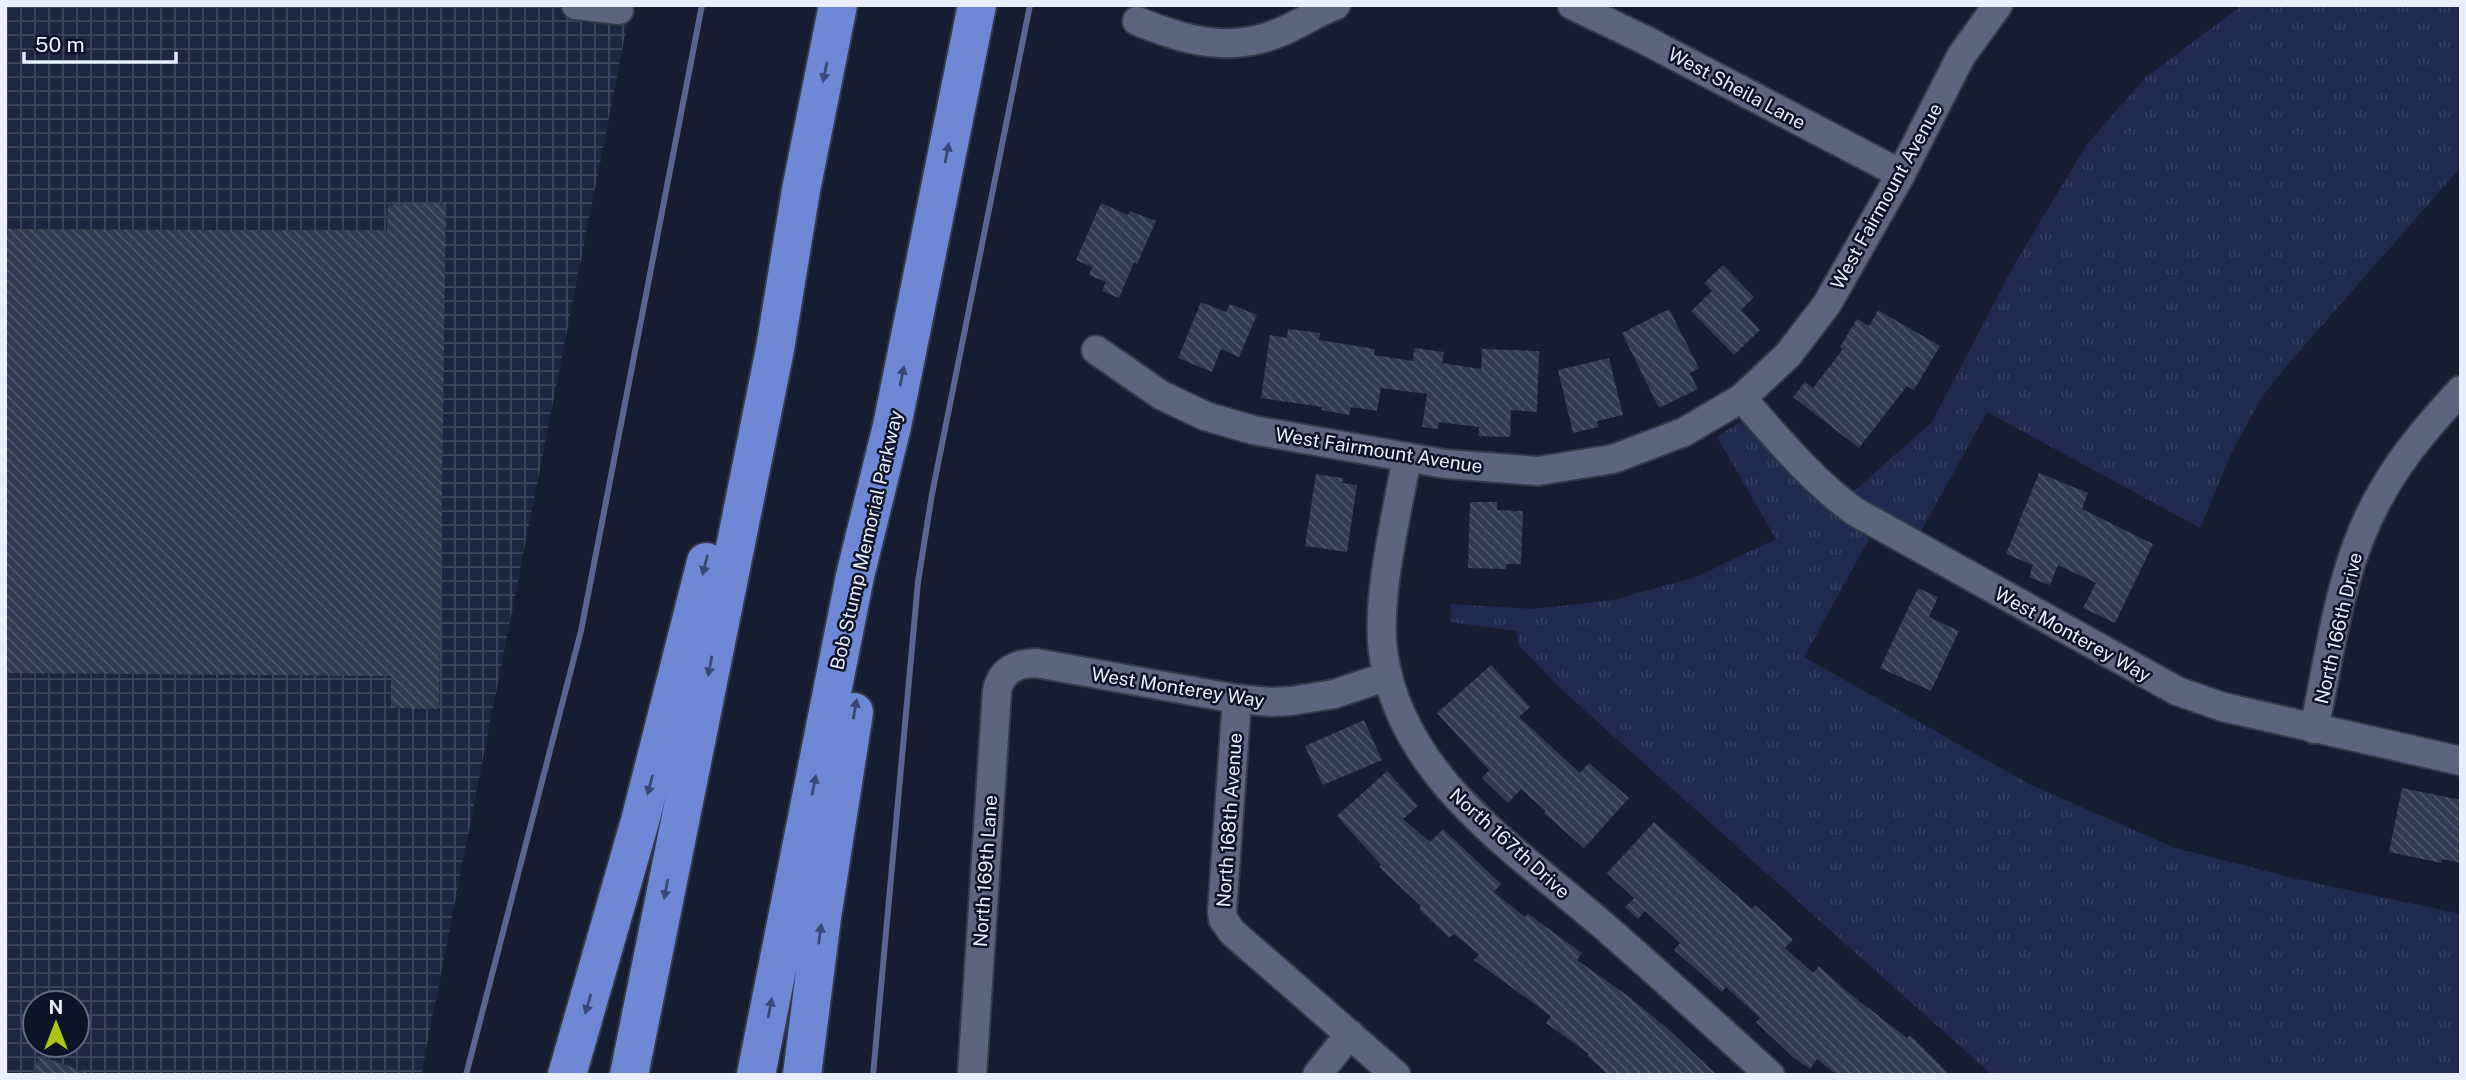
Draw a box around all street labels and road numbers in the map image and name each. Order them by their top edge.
street label: West Sheila Lane [1665,43,1809,133]
street label: West Fairmount Avenue [1826,99,1946,293]
street label: Bob Stump Memorial Parkway [825,408,907,672]
street label: West Fairmount Avenue [1274,423,1484,477]
street label: North 166th Drive [2310,550,2366,706]
street label: West Monterey Way [1991,582,2155,686]
street label: West Monterey Way [1090,662,1266,712]
street label: North 168th Avenue [1212,732,1246,908]
street label: North 167th Drive [1445,783,1575,903]
street label: North 169th Lane [969,794,1001,948]

